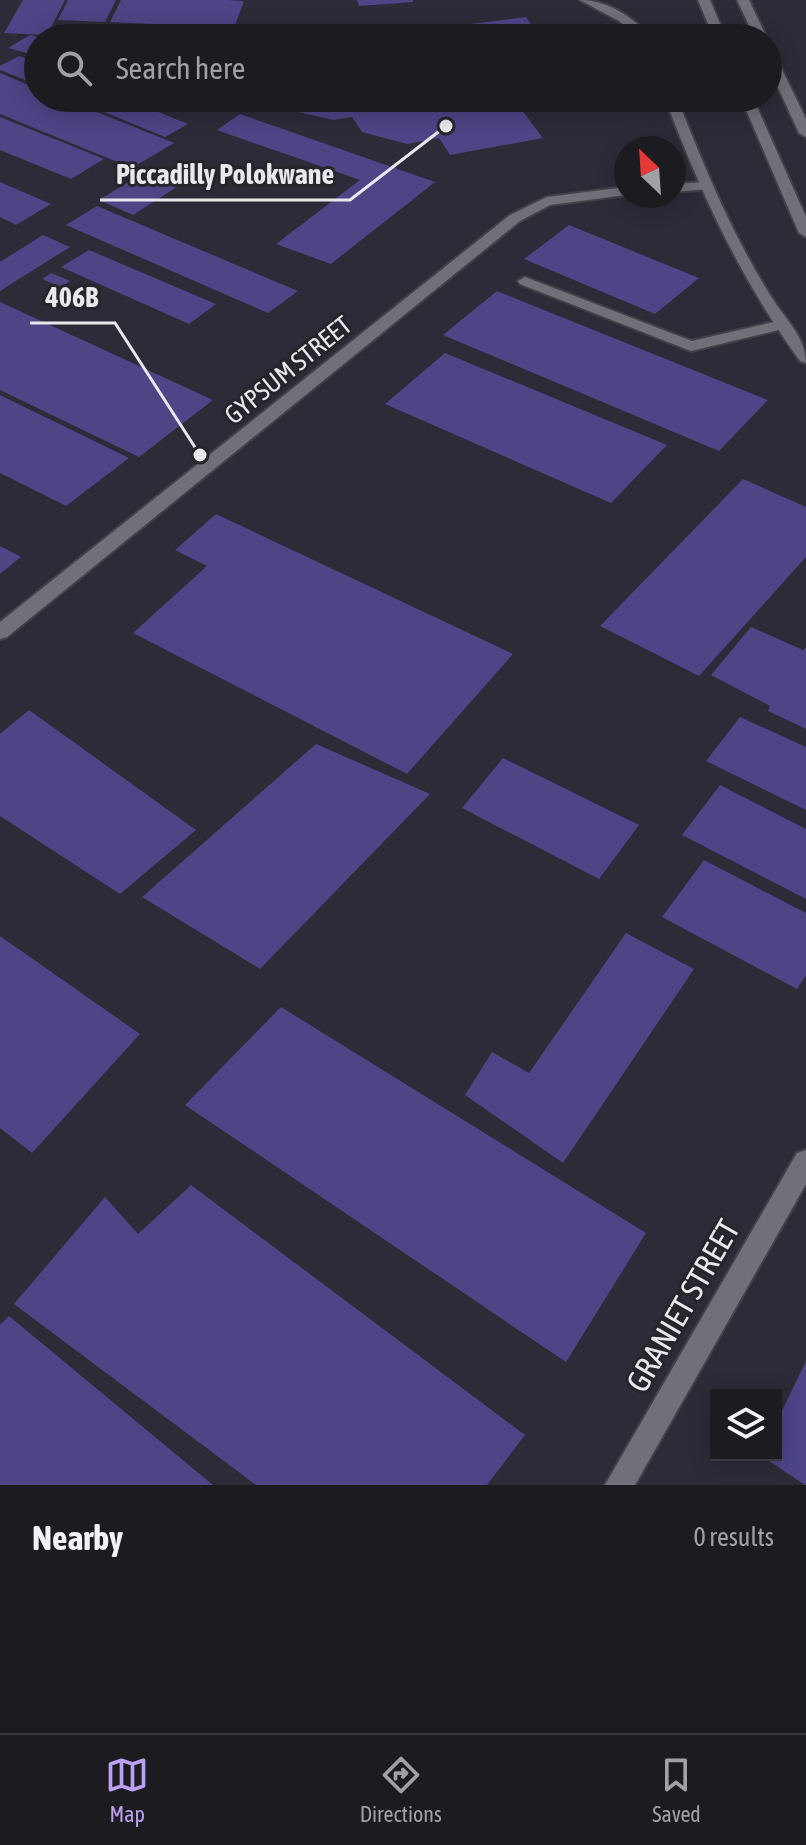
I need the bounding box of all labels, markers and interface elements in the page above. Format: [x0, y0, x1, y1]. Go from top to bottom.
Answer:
search box [24, 24, 782, 112]
icon: search [52, 46, 96, 90]
text: Search here [116, 51, 245, 85]
north arrow [614, 136, 686, 208]
callout: Piccadilly Polokwane [100, 148, 350, 200]
text: Piccadilly Polokwane [116, 158, 334, 190]
callout: 406B [30, 271, 115, 323]
text: 406B [45, 281, 99, 313]
street label: GYPSUM STREET [219, 309, 358, 430]
street label: GRANIET STREET [618, 1213, 747, 1398]
map controls [710, 1389, 782, 1461]
button: layers [710, 1389, 782, 1461]
text: Nearby [32, 1518, 123, 1557]
text: 0 results [693, 1522, 774, 1552]
tab: Map [105, 1753, 149, 1827]
tab: Directions [360, 1753, 442, 1827]
tab: Saved [652, 1753, 701, 1827]

